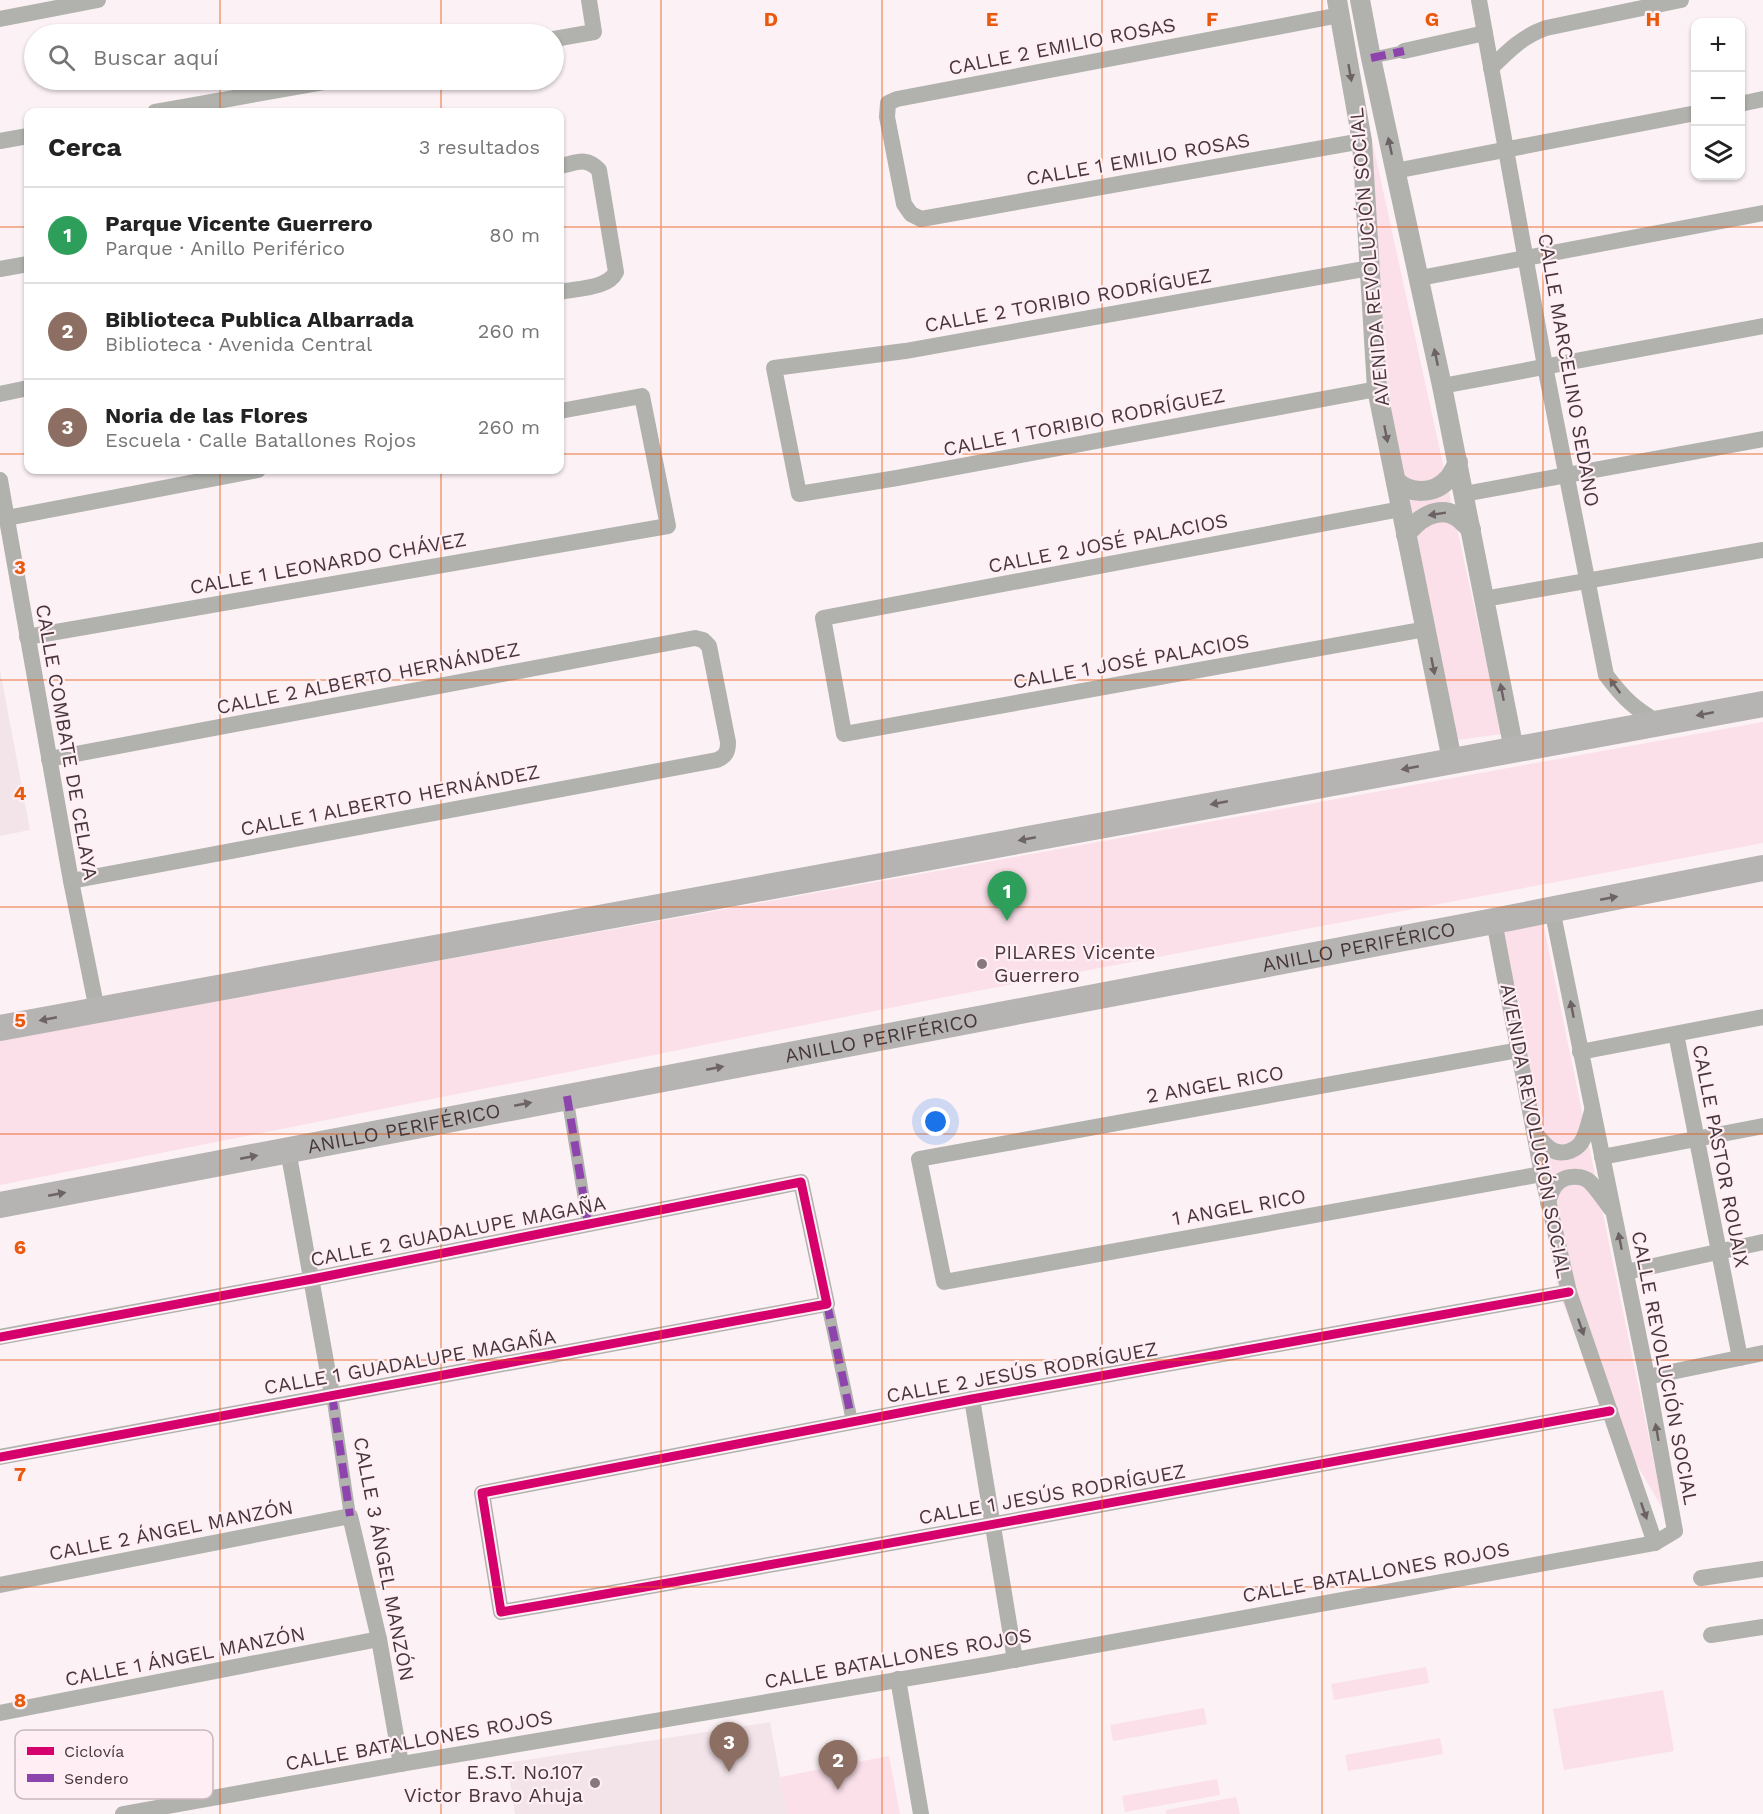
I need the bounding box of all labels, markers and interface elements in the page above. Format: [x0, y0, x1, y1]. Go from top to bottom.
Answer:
text: D [764, 7, 778, 31]
text: F [1206, 7, 1218, 31]
text: G [1425, 7, 1439, 31]
text: H [1646, 7, 1660, 31]
street label: CALLE 2 EMILIO ROSAS [946, 12, 1178, 80]
map controls [1691, 18, 1745, 180]
button: + [1691, 18, 1745, 72]
search box [24, 24, 564, 90]
icon: search [45, 41, 78, 74]
text: Buscar aquí [93, 45, 219, 70]
one-way arrow [1346, 64, 1355, 83]
button: − [1691, 72, 1745, 126]
street label: AVENIDA REVOLUCIÓN SOCIAL [1344, 107, 1394, 407]
button: layers [1691, 126, 1745, 180]
street label: CALLE 1 EMILIO ROSAS [1024, 127, 1252, 191]
text: Cerca [48, 132, 122, 162]
text: 3 resultados [419, 135, 540, 159]
one-way arrow [1384, 136, 1394, 155]
text: Parque Vicente Guerrero [105, 211, 373, 236]
text: 1 [63, 223, 72, 247]
text: 80 m [489, 223, 540, 247]
street label: CALLE MARCELINO SEDANO [1533, 231, 1605, 509]
text: Parque · Anillo Periférico [105, 236, 345, 260]
street label: CALLE 2 TORIBIO RODRÍGUEZ [923, 263, 1213, 337]
text: Biblioteca Publica Albarrada [105, 307, 414, 332]
text: 2 [62, 319, 73, 343]
text: 260 m [478, 319, 540, 343]
text: Biblioteca · Avenida Central [105, 332, 372, 356]
one-way arrow [1431, 347, 1440, 366]
street label: CALLE 1 TORIBIO RODRÍGUEZ [941, 383, 1227, 461]
text: Noria de las Flores [105, 403, 308, 428]
text: 3 [62, 415, 73, 439]
text: 260 m [478, 415, 540, 439]
one-way arrow [1382, 424, 1391, 443]
text: Escuela · Calle Batallones Rojos [105, 428, 416, 452]
street label: CALLE 2 JOSÉ PALACIOS [986, 508, 1230, 578]
one-way arrow [1427, 510, 1446, 519]
street label: CALLE 1 LEONARDO CHÁVEZ [188, 527, 468, 599]
text: 3 [14, 555, 26, 579]
street label: CALLE COMBATE DE CELAYA [31, 602, 103, 882]
street label: CALLE 1 JOSÉ PALACIOS [1011, 628, 1251, 694]
street label: CALLE 2 ALBERTO HERNÁNDEZ [214, 637, 522, 719]
one-way arrow [1429, 657, 1438, 676]
one-way arrow [1609, 679, 1621, 695]
one-way arrow [1497, 682, 1506, 701]
one-way arrow [1696, 710, 1715, 719]
street label: CALLE 1 ALBERTO HERNÁNDEZ [238, 759, 542, 841]
one-way arrow [1401, 764, 1420, 773]
text: 4 [14, 781, 27, 805]
one-way arrow [1209, 799, 1228, 808]
one-way arrow [1017, 835, 1036, 844]
pin: 1 [988, 872, 1026, 921]
one-way arrow [1600, 893, 1619, 902]
street label: ANILLO PERIFÉRICO [1260, 917, 1457, 977]
place label: PILARES Vicente Guerrero [994, 940, 1155, 987]
marker: PILARES Vicente Guerrero [975, 957, 989, 971]
street label: AVENIDA REVOLUCIÓN SOCIAL [1496, 982, 1576, 1280]
one-way arrow [1567, 999, 1576, 1018]
street label: ANILLO PERIFÉRICO [783, 1007, 980, 1068]
text: 5 [14, 1008, 26, 1032]
one-way arrow [39, 1015, 58, 1024]
street label: CALLE PASTOR ROUAIX [1688, 1042, 1754, 1270]
street label: 2 ANGEL RICO [1144, 1060, 1286, 1108]
one-way arrow [705, 1063, 724, 1072]
street label: ANILLO PERIFÉRICO [305, 1098, 502, 1158]
one-way arrow [514, 1099, 533, 1108]
your location [921, 1107, 950, 1136]
one-way arrow [240, 1152, 259, 1161]
street label: 1 ANGEL RICO [1170, 1183, 1308, 1231]
one-way arrow [48, 1189, 67, 1198]
street label: CALLE 2 GUADALUPE MAGAÑA [308, 1191, 608, 1271]
street label: CALLE REVOLUCIÓN SOCIAL [1627, 1229, 1703, 1507]
one-way arrow [1614, 1232, 1624, 1250]
text: 6 [14, 1235, 26, 1259]
one-way arrow [1576, 1318, 1586, 1336]
street label: CALLE 1 GUADALUPE MAGAÑA [262, 1324, 558, 1400]
street label: CALLE 2 JESÚS RODRÍGUEZ [885, 1336, 1159, 1408]
one-way arrow [1653, 1423, 1662, 1442]
street label: CALLE 3 ÁNGEL MANZÓN [349, 1435, 419, 1683]
street label: CALLE 1 JESÚS RODRÍGUEZ [917, 1459, 1187, 1529]
text: 7 [14, 1462, 26, 1486]
street label: CALLE 2 ÁNGEL MANZÓN [47, 1495, 295, 1565]
one-way arrow [1640, 1502, 1650, 1520]
street label: CALLE BATALLONES ROJOS [1241, 1537, 1511, 1607]
street label: CALLE 1 ÁNGEL MANZÓN [63, 1621, 307, 1691]
street label: CALLE BATALLONES ROJOS [763, 1623, 1033, 1693]
text: 8 [14, 1688, 26, 1712]
street label: CALLE BATALLONES ROJOS [284, 1705, 554, 1775]
pin: 3 [710, 1722, 748, 1772]
legend [15, 1730, 213, 1799]
pin: 2 [818, 1740, 858, 1790]
text: Ciclovía [64, 1742, 124, 1761]
place label: E.S.T. No.107 Victor Bravo Ahuja [404, 1760, 583, 1807]
text: Sendero [64, 1769, 129, 1788]
marker: E.S.T. No.107 Victor Bravo Ahuja [588, 1776, 602, 1790]

